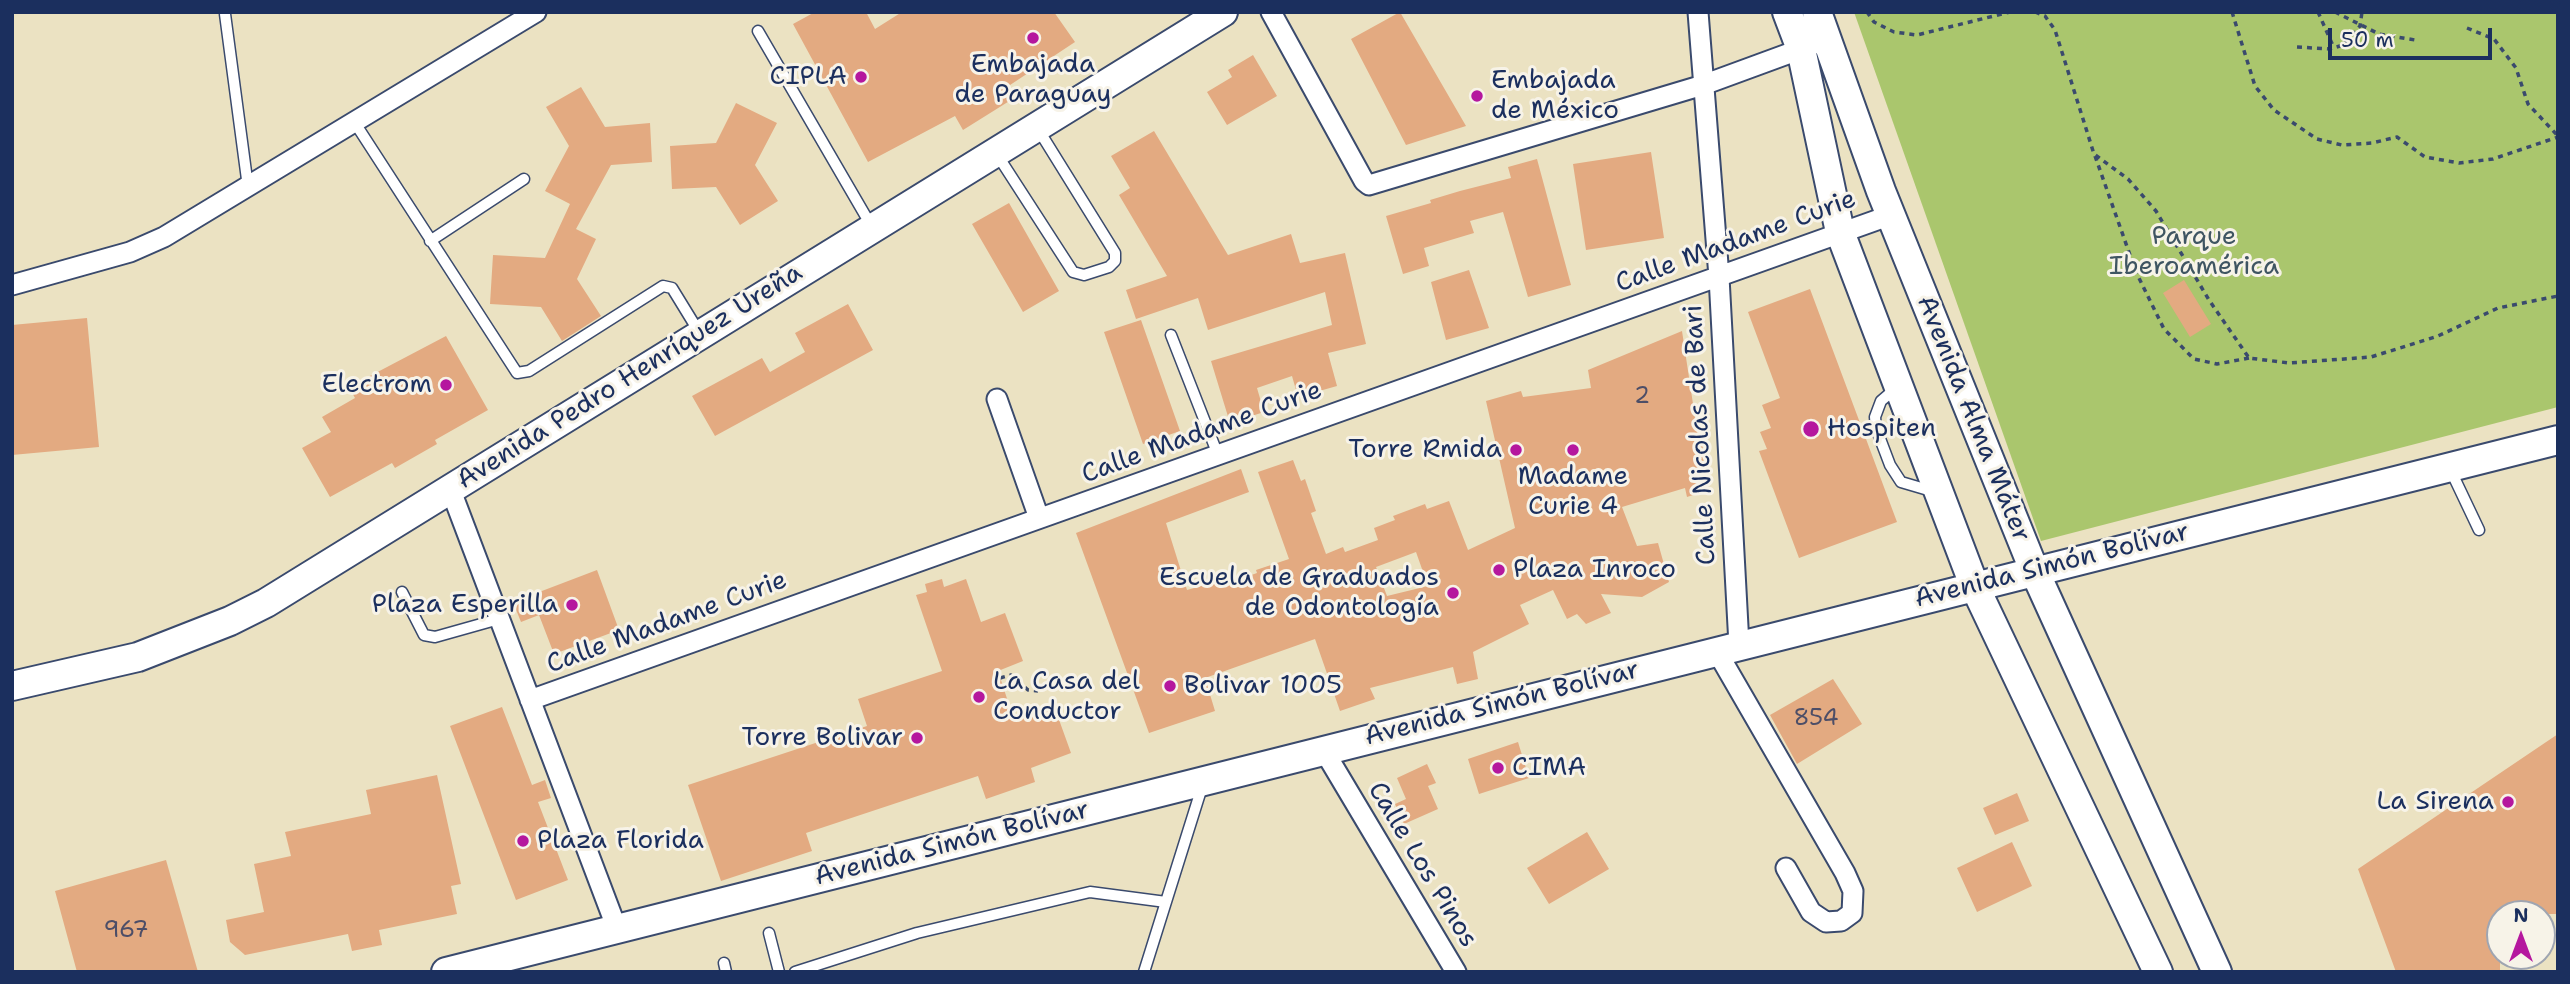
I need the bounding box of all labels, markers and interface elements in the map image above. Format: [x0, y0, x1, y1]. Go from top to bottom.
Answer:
scale bar [2332, 14, 2496, 58]
text: 50 m [2341, 26, 2394, 54]
marker: Embajada de Paraguay [1025, 30, 1041, 46]
place label: Embajada de Paraguay [954, 49, 1112, 110]
place label: CIPLA [769, 61, 847, 93]
place label: Embajada de México [1491, 65, 1619, 126]
marker: CIPLA [853, 69, 869, 85]
marker: Embajada de México [1469, 88, 1485, 104]
street label: Calle Madame Curie [1612, 184, 1860, 300]
park label: Parque Iberoamérica [2109, 221, 2279, 282]
street label: Avenida Pedro Henríquez Ureña [452, 257, 808, 497]
street label: Avenida Alma Máter [1909, 291, 2037, 547]
street label: Calle Nicolas de Bari [1679, 304, 1723, 566]
place label: Electrom [322, 369, 432, 401]
street label: Calle Madame Curie [1078, 375, 1326, 491]
marker: Electrom [438, 377, 454, 393]
house number: 2 [1634, 383, 1650, 411]
place label: Hospiten [1827, 413, 1936, 445]
marker: Hospiten [1801, 419, 1821, 439]
place label: Torre Rmida [1348, 434, 1502, 466]
marker: Torre Rmida [1508, 442, 1524, 458]
marker: Madame Curie 4 [1565, 442, 1581, 458]
place label: Madame Curie 4 [1518, 461, 1628, 522]
street label: Avenida Simón Bolívar [1911, 517, 2193, 615]
place label: Plaza Inroco [1513, 554, 1676, 586]
place label: Escuela de Graduados de Odontología [1159, 562, 1439, 624]
marker: Plaza Inroco [1491, 562, 1507, 578]
street label: Calle Madame Curie [543, 565, 791, 681]
marker: Escuela de Graduados de Odontología [1445, 585, 1461, 601]
place label: Plaza Esperilla [372, 589, 558, 621]
marker: Plaza Esperilla [564, 597, 580, 613]
street label: Avenida Simón Bolívar [1361, 655, 1643, 753]
place label: La Casa del Conductor [993, 666, 1140, 728]
place label: Bolivar 1005 [1184, 670, 1342, 702]
marker: Bolivar 1005 [1162, 678, 1178, 694]
marker: La Casa del Conductor [971, 689, 987, 705]
house number: 854 [1793, 705, 1839, 733]
place label: Torre Bolivar [741, 722, 903, 754]
marker: Torre Bolivar [909, 730, 925, 746]
place label: CIMA [1512, 752, 1586, 784]
marker: CIMA [1490, 760, 1506, 776]
street label: Calle Los Pinos [1360, 777, 1484, 953]
place label: La Sirena [2376, 786, 2494, 818]
marker: La Sirena [2500, 794, 2516, 810]
street label: Avenida Simón Bolívar [811, 795, 1093, 893]
place label: Plaza Florida [537, 825, 704, 857]
marker: Plaza Florida [515, 833, 531, 849]
north arrow [2486, 900, 2556, 970]
text: N [2513, 903, 2529, 928]
house number: 967 [103, 917, 149, 945]

